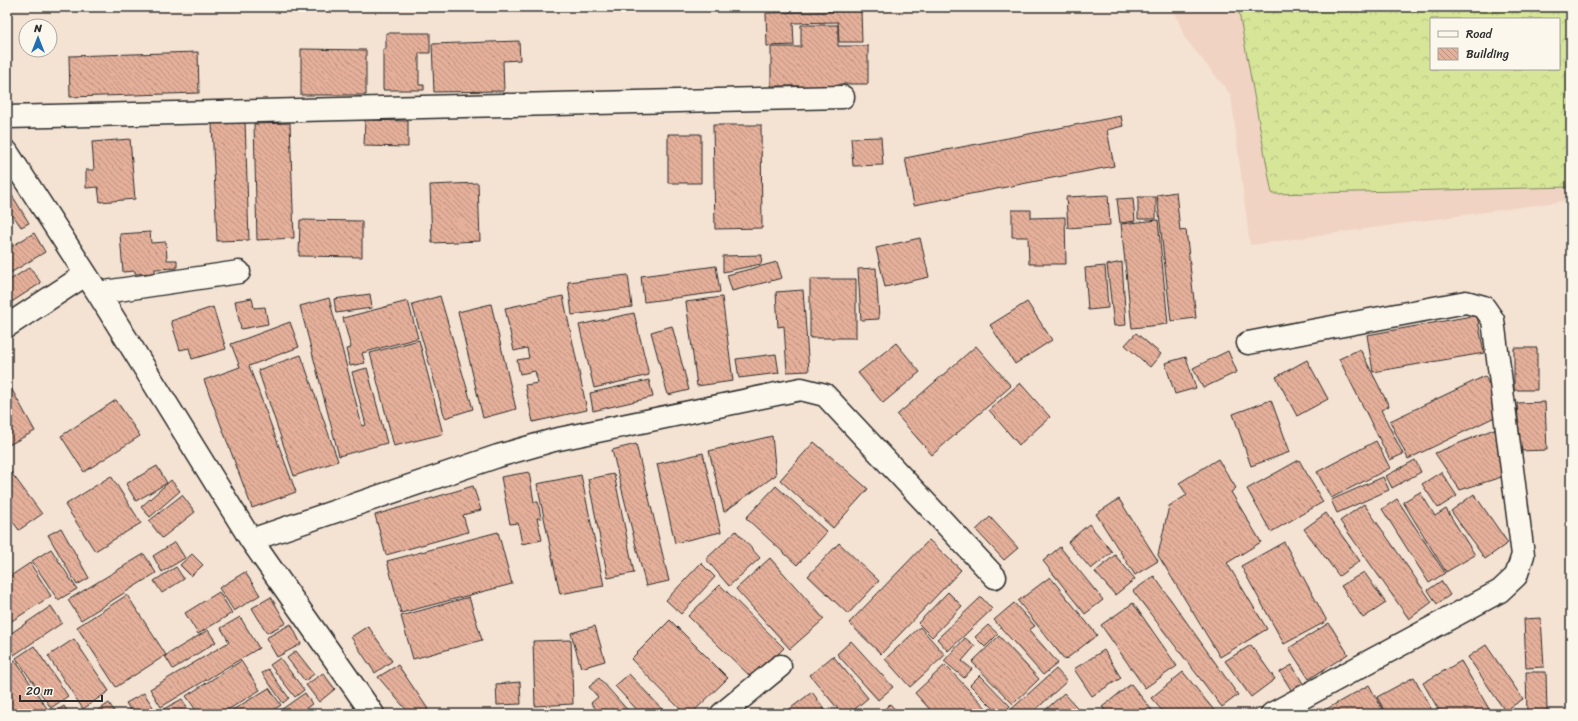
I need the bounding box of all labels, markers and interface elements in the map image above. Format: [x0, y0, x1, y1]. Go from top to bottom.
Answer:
north arrow [18, 18, 58, 58]
legend [1430, 18, 1560, 70]
text: N [33, 19, 42, 38]
text: Road [1466, 23, 1493, 45]
text: Building [1466, 43, 1509, 65]
scale bar [20, 677, 102, 703]
text: 20 m [26, 680, 53, 702]

